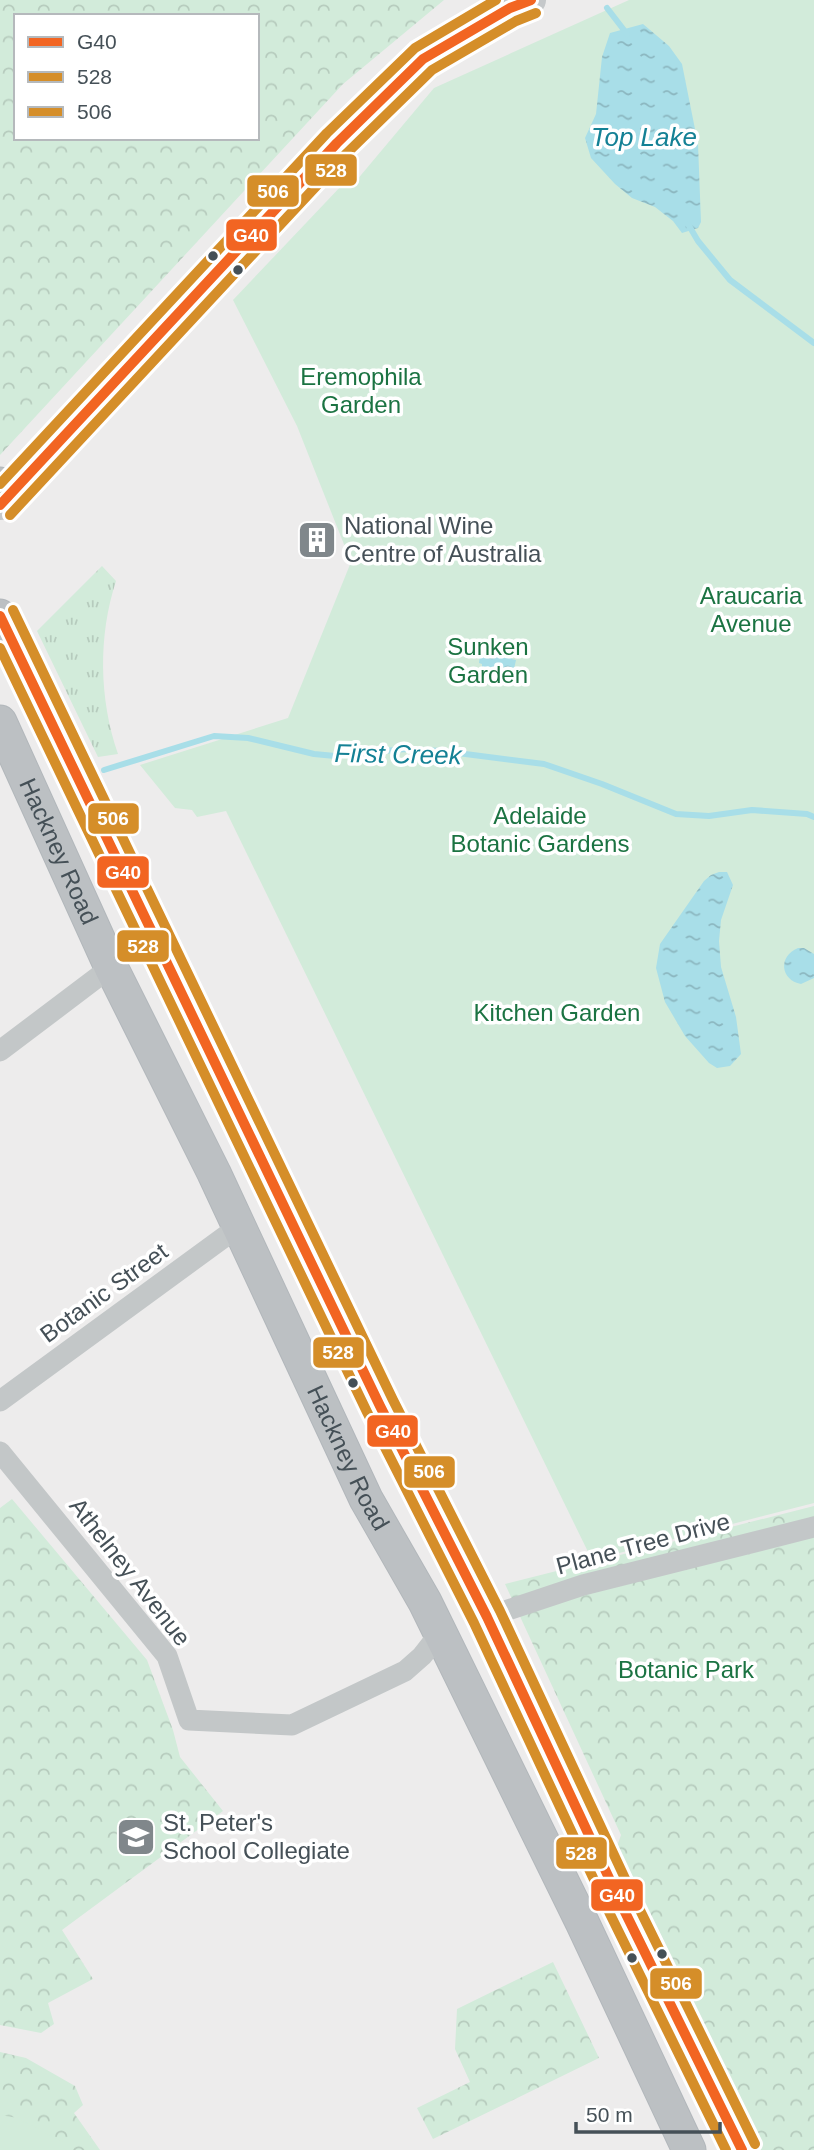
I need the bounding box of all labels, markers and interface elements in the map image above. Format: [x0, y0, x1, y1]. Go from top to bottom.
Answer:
legend [14, 14, 259, 140]
text: G40 [77, 30, 117, 53]
text: 528 [77, 65, 112, 88]
text: 506 [77, 100, 112, 123]
water label: Top Lake [591, 122, 697, 152]
line badge: 528 [304, 153, 358, 187]
text: 528 [315, 160, 347, 181]
line badge: 506 [246, 174, 300, 208]
text: 506 [257, 181, 289, 202]
line badge: G40 [225, 218, 278, 252]
text: G40 [233, 225, 269, 246]
unlabelled marker [206, 249, 220, 263]
unlabelled marker [231, 263, 245, 277]
park label: Eremophila Garden [300, 363, 422, 418]
place label: National Wine Centre of Australia [344, 512, 542, 567]
building icon: National Wine Centre of Australia [296, 519, 338, 561]
park label: Araucaria Avenue [700, 582, 803, 637]
park label: Sunken Garden [447, 633, 529, 688]
water label: First Creek [334, 738, 464, 770]
street label: Hackney Road [14, 774, 104, 928]
line badge: 506 [87, 802, 140, 835]
park label: Adelaide Botanic Gardens [451, 802, 629, 857]
text: 506 [97, 808, 129, 829]
line badge: G40 [96, 855, 150, 889]
text: G40 [105, 862, 141, 883]
line badge: 528 [116, 929, 170, 963]
text: 528 [127, 936, 159, 957]
park label: Kitchen Garden [474, 999, 640, 1026]
street label: Botanic Street [35, 1237, 173, 1348]
line badge: 528 [312, 1336, 365, 1369]
text: 528 [322, 1342, 354, 1363]
unlabelled marker [346, 1376, 360, 1390]
street label: Hackney Road [302, 1381, 395, 1535]
line badge: G40 [366, 1414, 419, 1448]
text: G40 [375, 1421, 411, 1442]
line badge: 506 [403, 1455, 456, 1489]
text: 506 [413, 1461, 445, 1482]
street label: Athelney Avenue [64, 1493, 196, 1651]
street label: Plane Tree Drive [553, 1507, 733, 1580]
park label: Botanic Park [618, 1656, 755, 1683]
place label: St. Peter's School Collegiate [163, 1809, 350, 1864]
school or university icon: St. Peter's School Collegiate [115, 1816, 157, 1858]
line badge: 528 [555, 1836, 608, 1870]
text: 528 [565, 1843, 597, 1864]
line badge: G40 [590, 1878, 644, 1912]
text: G40 [599, 1885, 635, 1906]
unlabelled marker [655, 1947, 669, 1961]
unlabelled marker [625, 1951, 639, 1965]
line badge: 506 [649, 1967, 703, 2000]
text: 506 [660, 1973, 692, 1994]
scale bar [576, 2090, 720, 2134]
text: 50 m [586, 2103, 633, 2126]

